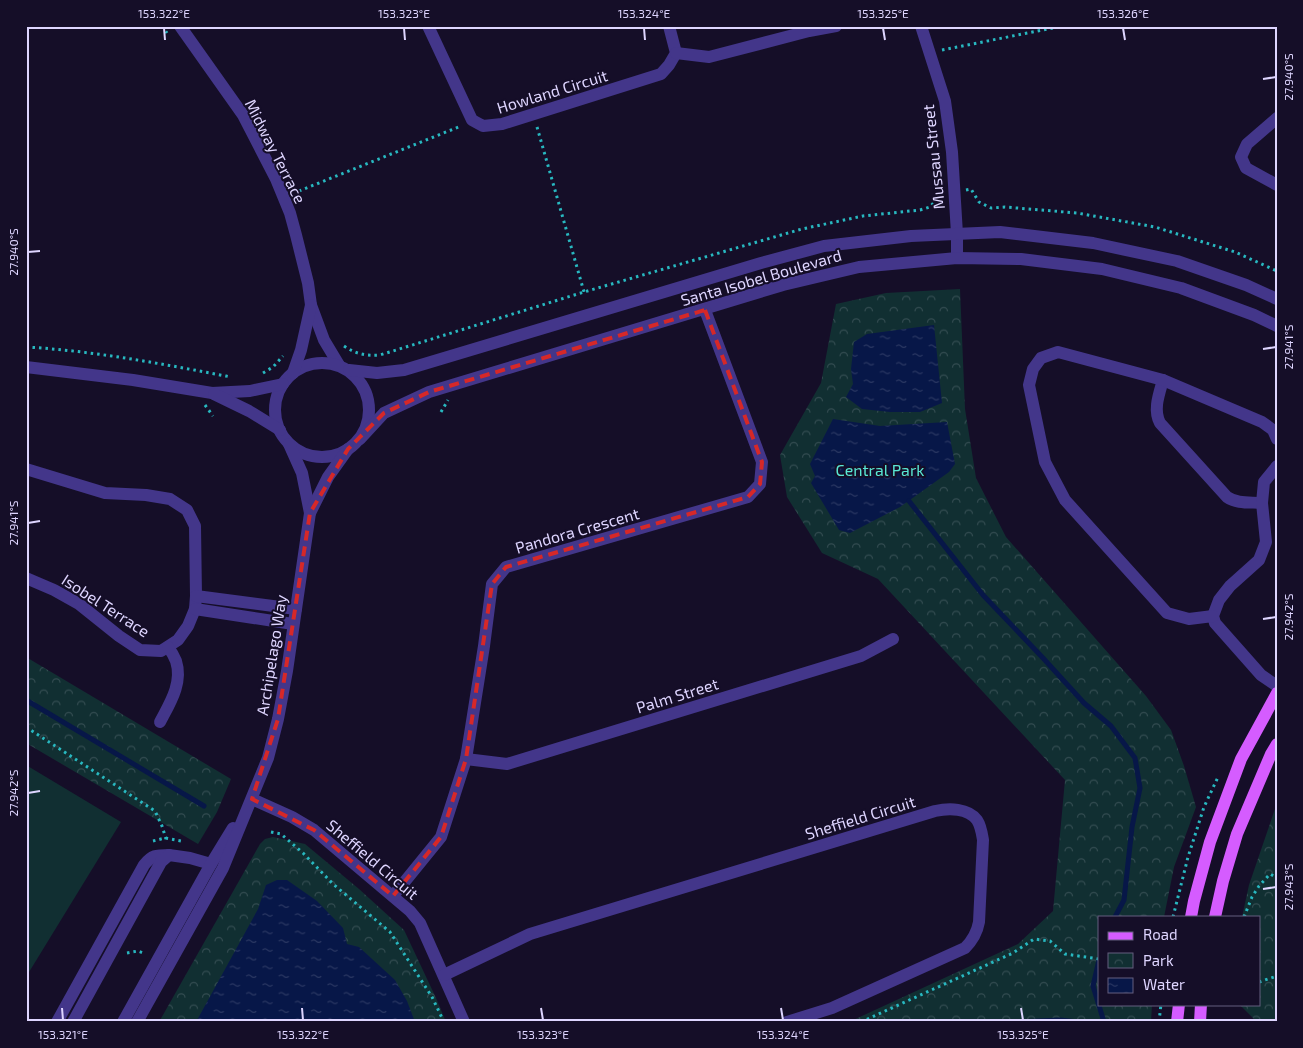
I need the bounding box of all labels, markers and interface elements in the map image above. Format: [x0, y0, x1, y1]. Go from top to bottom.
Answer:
text: 153.322°E [138, 6, 190, 20]
text: 153.323°E [378, 6, 430, 20]
text: 153.324°E [618, 6, 671, 20]
text: 153.325°E [857, 6, 909, 20]
text: 153.326°E [1097, 6, 1149, 20]
text: 27.940°S [1281, 53, 1295, 101]
street label: Howland Circuit [494, 65, 610, 117]
street label: Midway Terrace [242, 96, 310, 206]
street label: Mussau Street [918, 104, 948, 210]
text: 27.940°S [6, 228, 20, 276]
street label: Santa Isobel Boulevard [678, 245, 844, 309]
text: 27.941°S [1281, 324, 1295, 370]
park label: Central Park [836, 460, 924, 479]
text: 27.941°S [6, 500, 20, 546]
street label: Pandora Crescent [513, 503, 641, 557]
street label: Isobel Terrace [59, 570, 153, 640]
street label: Archipelago Way [252, 593, 290, 717]
text: 27.942°S [1281, 593, 1295, 641]
street label: Palm Street [634, 673, 720, 717]
text: 27.942°S [6, 769, 20, 817]
street label: Sheffield Circuit [803, 791, 917, 843]
street label: Sheffield Circuit [323, 815, 423, 903]
text: 27.943°S [1281, 863, 1295, 911]
legend [1098, 916, 1260, 1006]
text: Road [1143, 925, 1178, 943]
text: Park [1143, 951, 1174, 969]
text: Water [1143, 975, 1185, 993]
text: 153.321°E [38, 1027, 88, 1041]
text: 153.322°E [277, 1027, 329, 1041]
text: 153.323°E [517, 1027, 569, 1041]
text: 153.324°E [757, 1027, 810, 1041]
text: 153.325°E [997, 1027, 1049, 1041]

